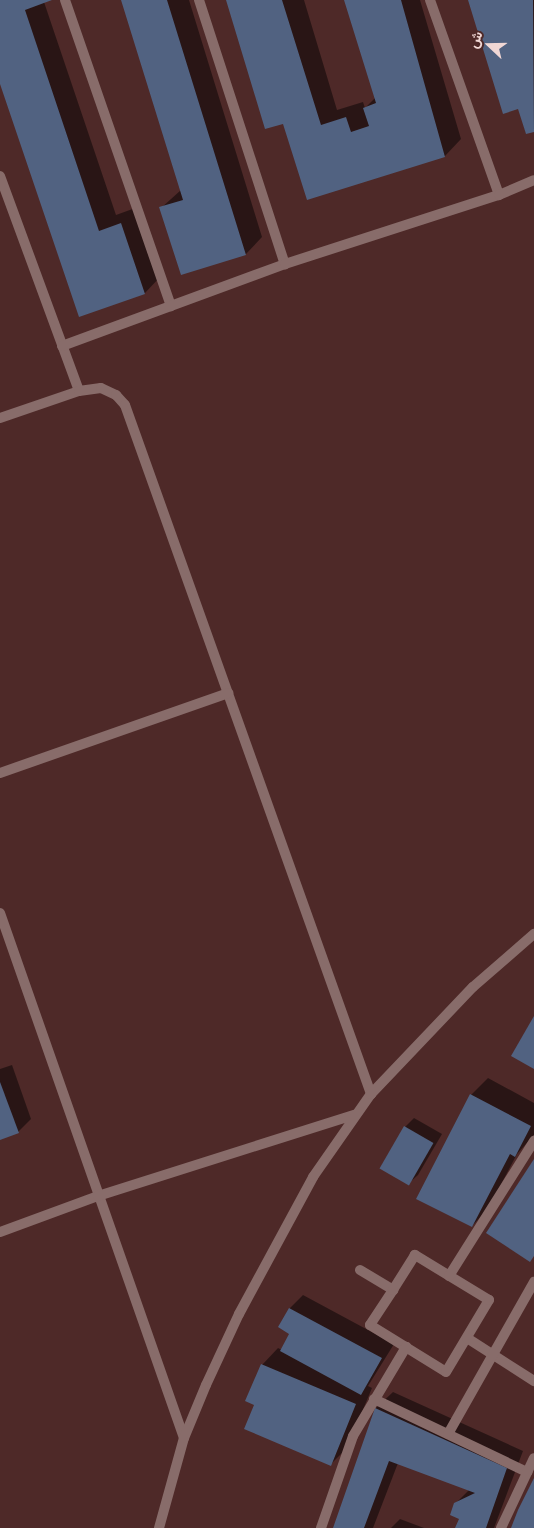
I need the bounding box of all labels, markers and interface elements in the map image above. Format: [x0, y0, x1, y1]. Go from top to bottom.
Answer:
north arrow [464, 20, 514, 70]
text: ش [464, 29, 486, 51]

